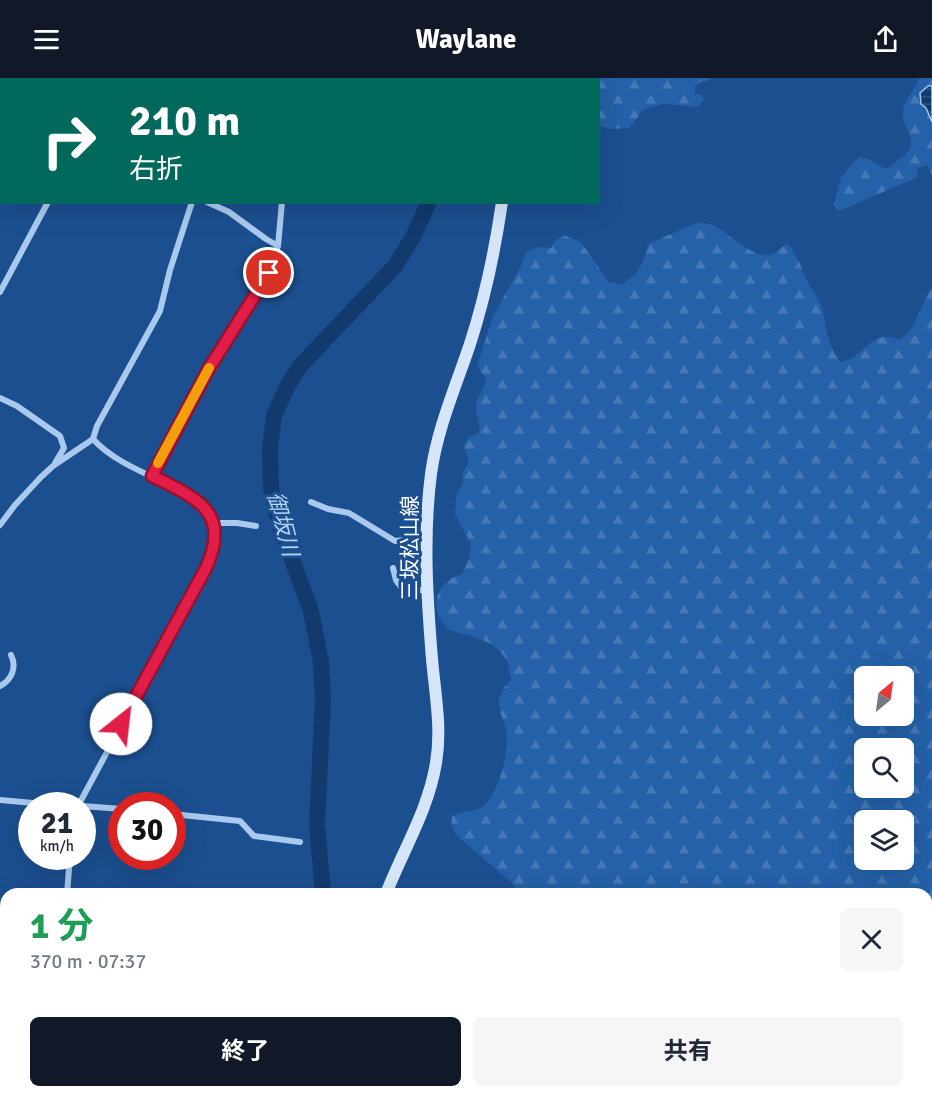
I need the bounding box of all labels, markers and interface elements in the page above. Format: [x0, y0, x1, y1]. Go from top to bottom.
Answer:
icon: menu [30, 23, 63, 56]
text: Waylane [415, 23, 517, 56]
icon: share [869, 23, 902, 56]
text: 210 m [129, 96, 240, 147]
icon: right [30, 102, 108, 180]
text: 右折 [129, 153, 183, 186]
pin [243, 247, 294, 298]
icon: arrive [252, 256, 285, 289]
water label: 御坂川 [261, 489, 305, 561]
street label: 三坂松山線 [397, 496, 423, 601]
north arrow [854, 666, 914, 726]
map controls [854, 666, 914, 870]
position arrow [89, 692, 153, 756]
button: search [854, 738, 914, 798]
speed limit sign: 30 [108, 792, 186, 870]
text: 21 [41, 805, 73, 842]
button: layers [854, 810, 914, 870]
text: km/h [40, 837, 74, 855]
text: 1 分 [30, 904, 93, 949]
button: close [840, 908, 903, 971]
text: 370 m · 07:37 [30, 949, 146, 974]
button: 終了 [30, 1017, 461, 1086]
button: 共有 [473, 1017, 903, 1086]

